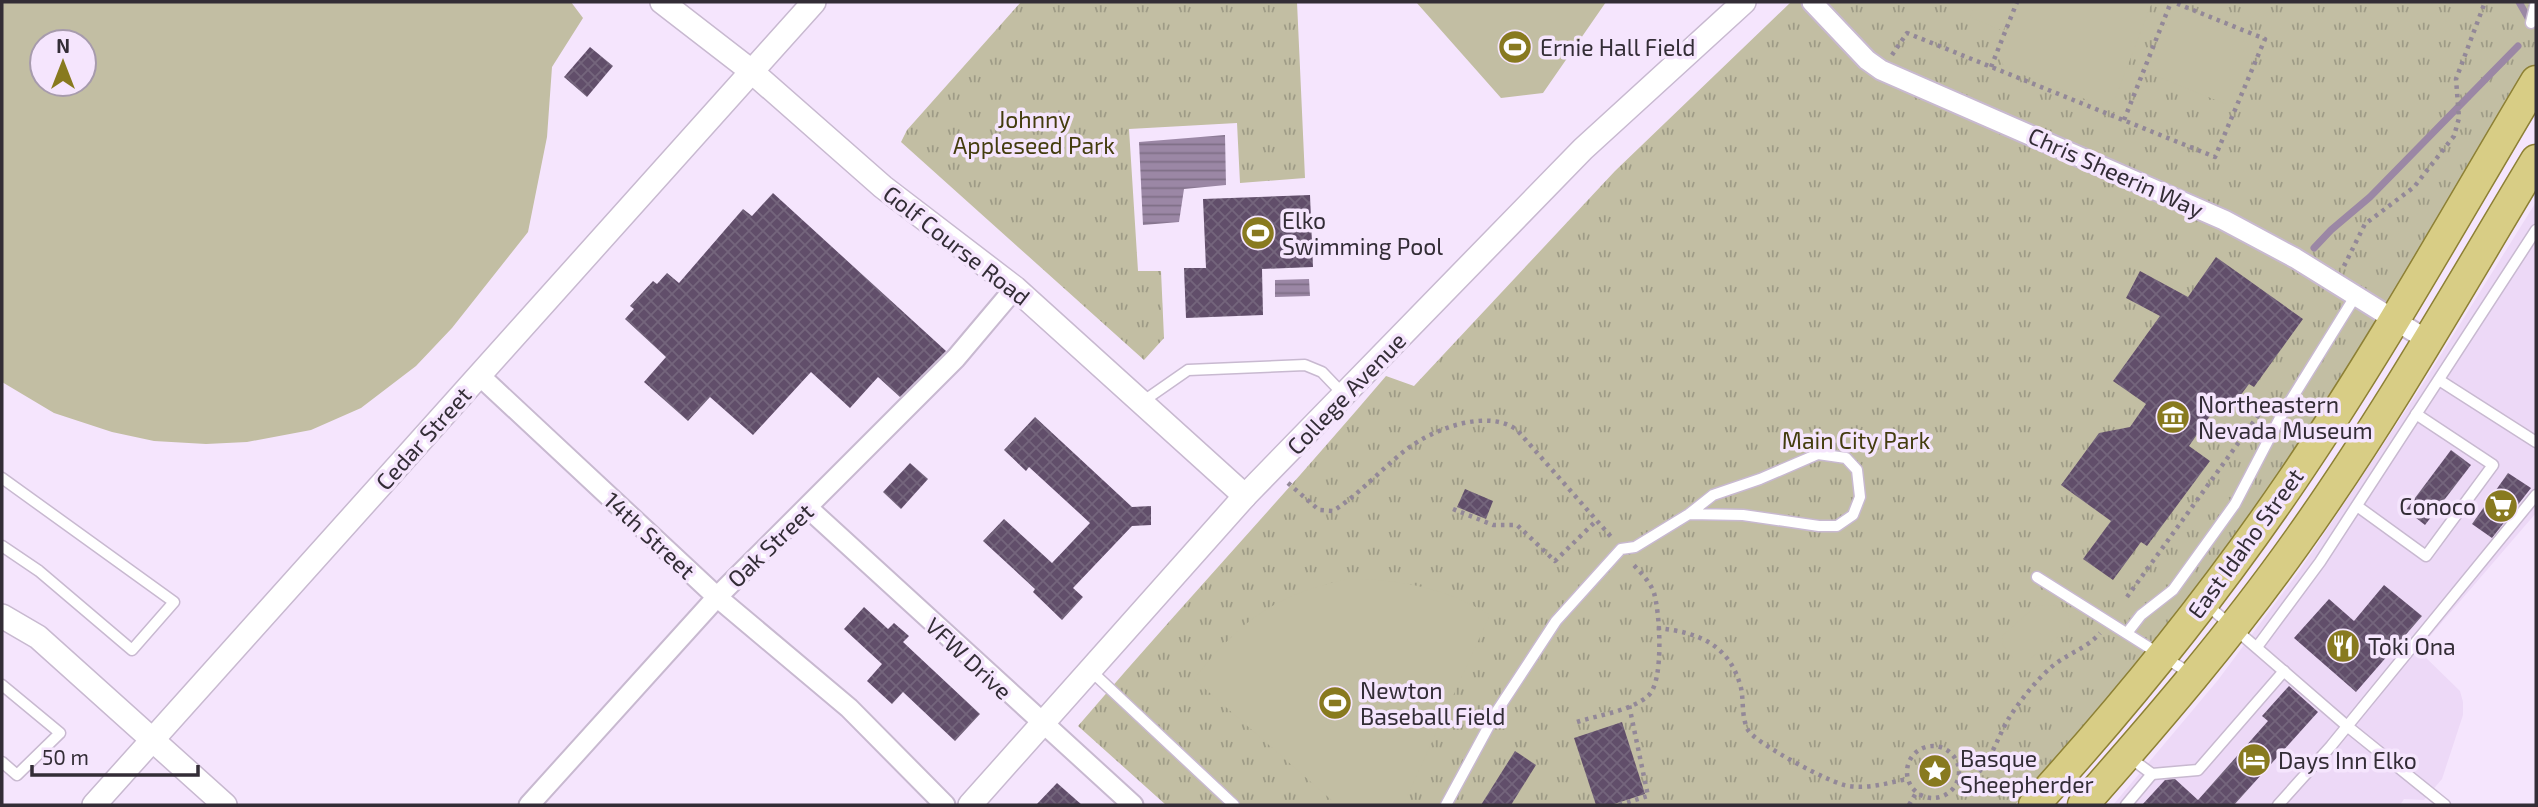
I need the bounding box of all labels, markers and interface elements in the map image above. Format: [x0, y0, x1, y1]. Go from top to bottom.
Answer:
north arrow [28, 28, 98, 98]
sports icon: Ernie Hall Field [1496, 28, 1534, 66]
place label: Ernie Hall Field [1540, 33, 1695, 61]
text: N [56, 34, 70, 57]
park label: Johnny Appleseed Park [953, 105, 1115, 159]
street label: Chris Sheerin Way [2024, 121, 2208, 223]
street label: Golf Course Road [878, 179, 1036, 311]
place label: Elko Swimming Pool [1282, 206, 1443, 260]
sports icon: Elko Swimming Pool [1239, 214, 1277, 252]
street label: College Avenue [1281, 326, 1411, 460]
street label: Cedar Street [369, 381, 477, 495]
place label: Northeastern Nevada Museum [2198, 390, 2373, 444]
museum icon: Northeastern Nevada Museum [2154, 398, 2192, 436]
park label: Main City Park [1782, 426, 1930, 454]
street label: East Idaho Street [2181, 462, 2309, 623]
street label: 14th Street [599, 486, 702, 584]
supermarket icon: Conoco [2482, 487, 2520, 525]
place label: Conoco [2399, 492, 2476, 520]
street label: Oak Street [721, 497, 819, 593]
street label: VFW Drive [920, 611, 1018, 705]
restaurant icon: Toki Ona [2324, 627, 2362, 665]
place label: Toki Ona [2368, 632, 2456, 660]
place label: Newton Baseball Field [1360, 676, 1505, 730]
sports icon: Newton Baseball Field [1316, 684, 1354, 722]
scale bar [32, 734, 198, 778]
hotel icon: Days Inn Elko [2235, 741, 2273, 779]
text: 50 m [42, 744, 89, 769]
place label: Basque Sheepherder [1960, 744, 2094, 798]
place label: Days Inn Elko [2278, 746, 2417, 774]
place icon: Basque Sheepherder [1916, 752, 1954, 790]

